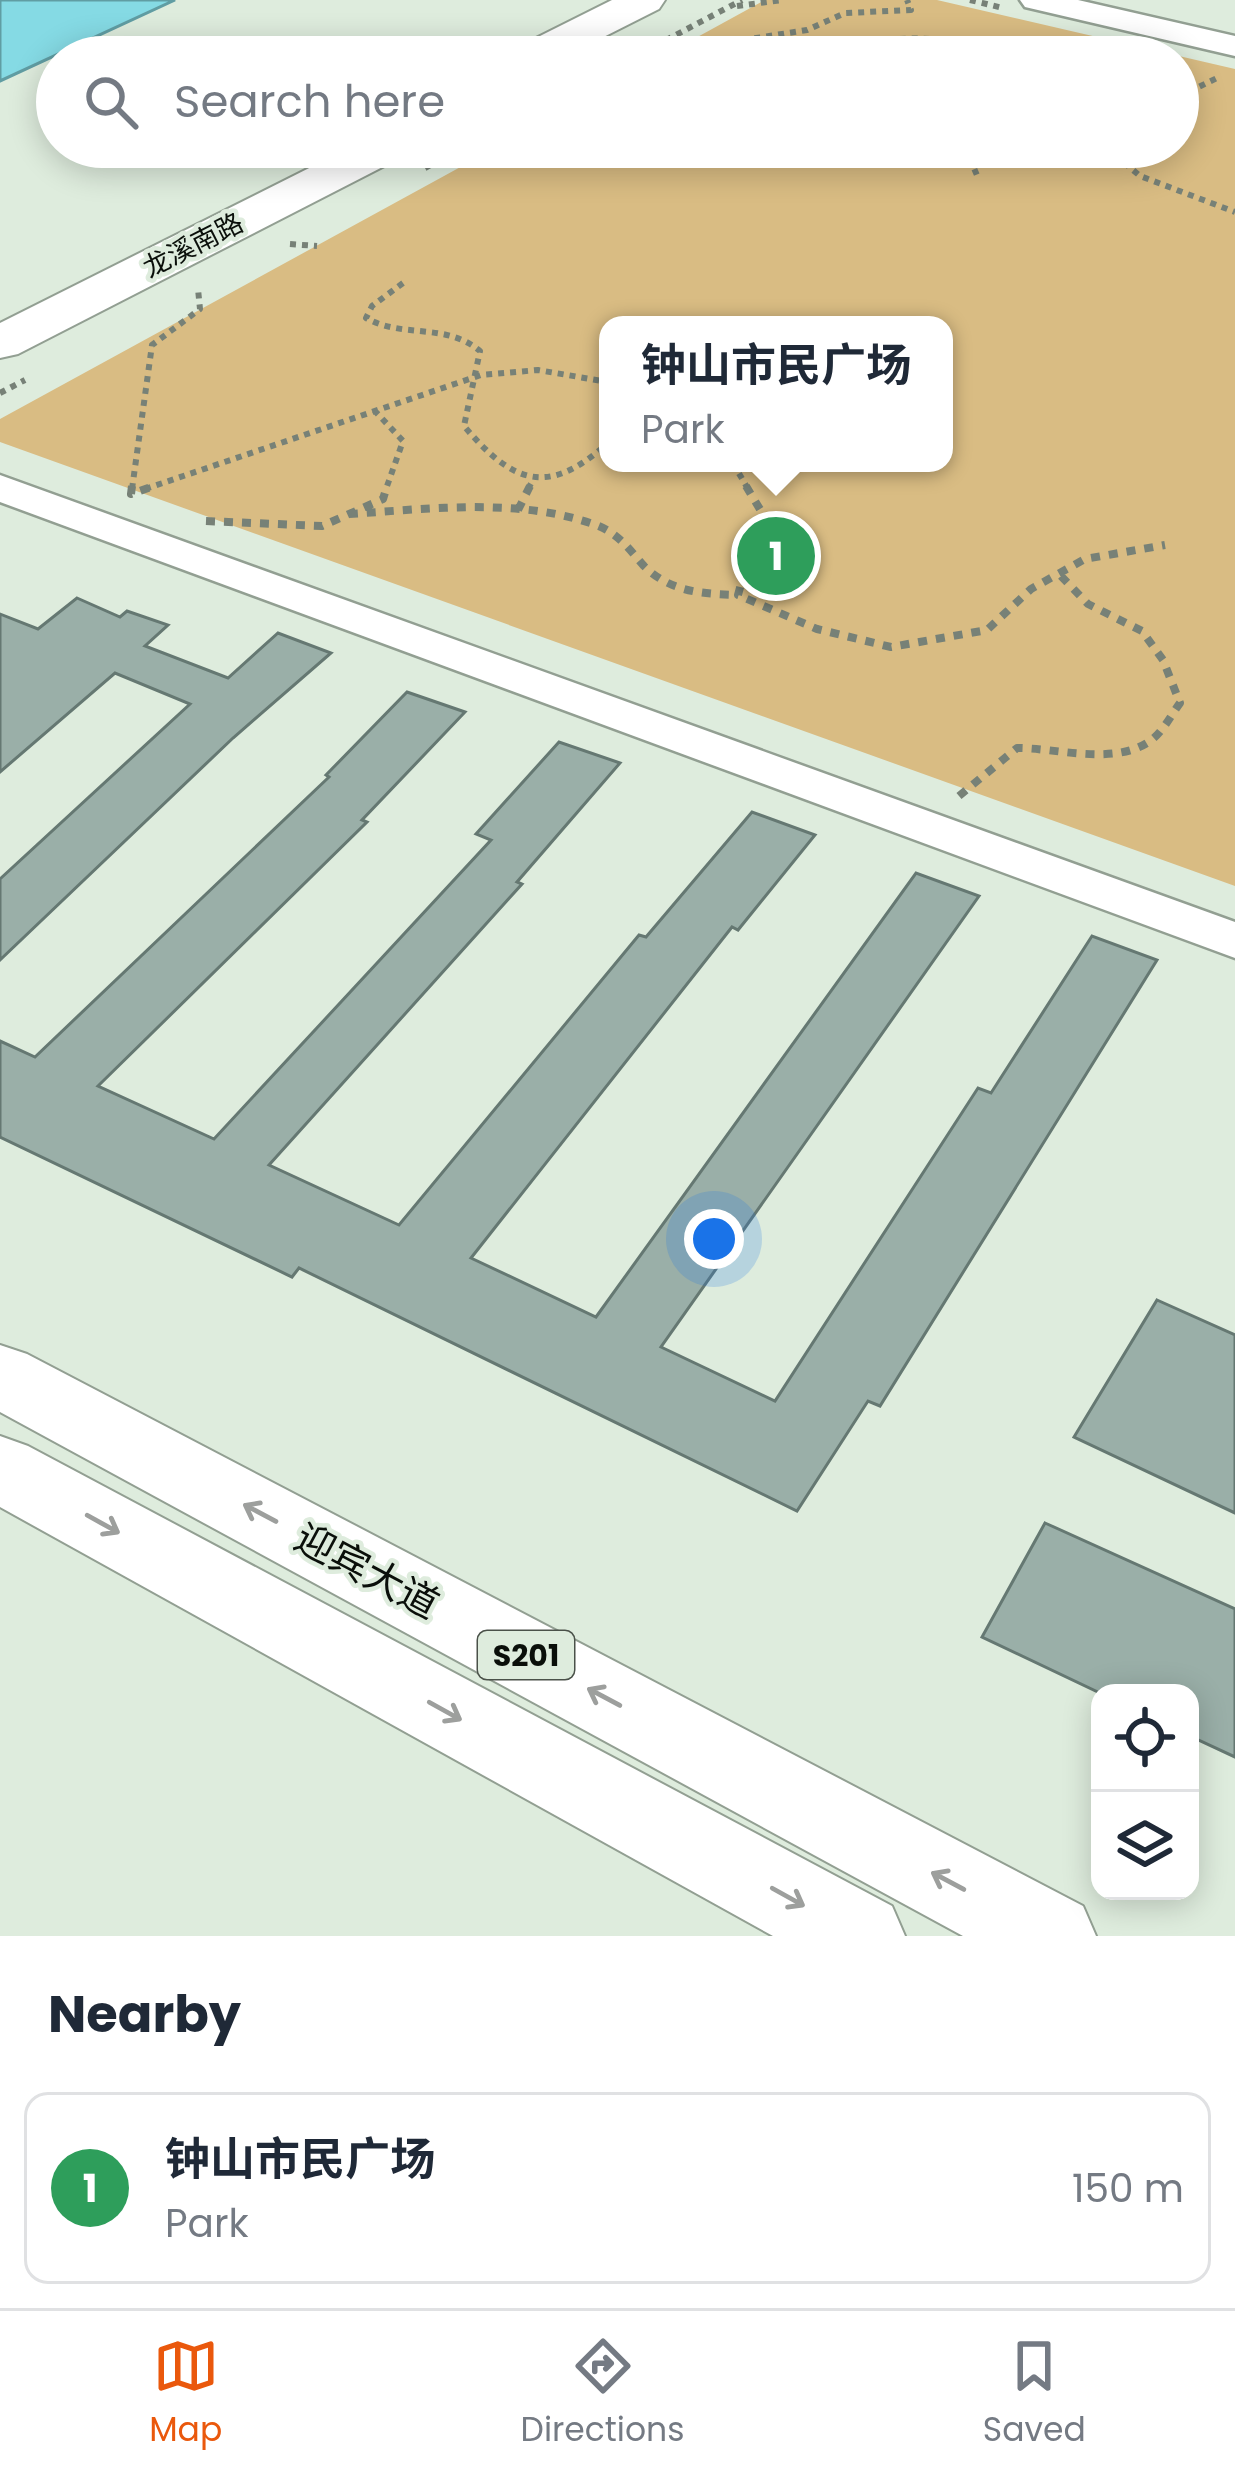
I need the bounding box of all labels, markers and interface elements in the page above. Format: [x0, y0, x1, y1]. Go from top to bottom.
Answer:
search box [36, 36, 1199, 168]
icon: search [78, 69, 144, 135]
text: Search here [174, 70, 445, 133]
street label: 龙溪南路 [136, 204, 250, 286]
popup [599, 316, 953, 472]
text: 钟山市民广场 [641, 334, 911, 397]
text: Park [641, 402, 725, 457]
pin: 1 [737, 511, 815, 601]
your location [684, 1209, 744, 1269]
one-way arrow [244, 1501, 279, 1524]
street label: 迎宾大道 [285, 1510, 449, 1632]
one-way arrow [84, 1513, 119, 1536]
road number: S201 [478, 1631, 574, 1679]
map controls [1091, 1684, 1199, 1900]
button: locate [1091, 1684, 1199, 1792]
one-way arrow [588, 1685, 623, 1708]
one-way arrow [427, 1700, 462, 1723]
button: layers [1091, 1792, 1199, 1900]
one-way arrow [932, 1869, 967, 1892]
one-way arrow [770, 1886, 805, 1909]
text: Nearby [48, 1978, 241, 2050]
text: 钟山市民广场 [165, 2128, 435, 2191]
text: 1 [83, 2161, 97, 2216]
text: 150 m [1072, 2161, 1184, 2216]
text: Park [165, 2196, 249, 2251]
tab: Map [149, 2333, 222, 2455]
tab: Directions [521, 2333, 684, 2455]
tab: Saved [983, 2333, 1086, 2455]

